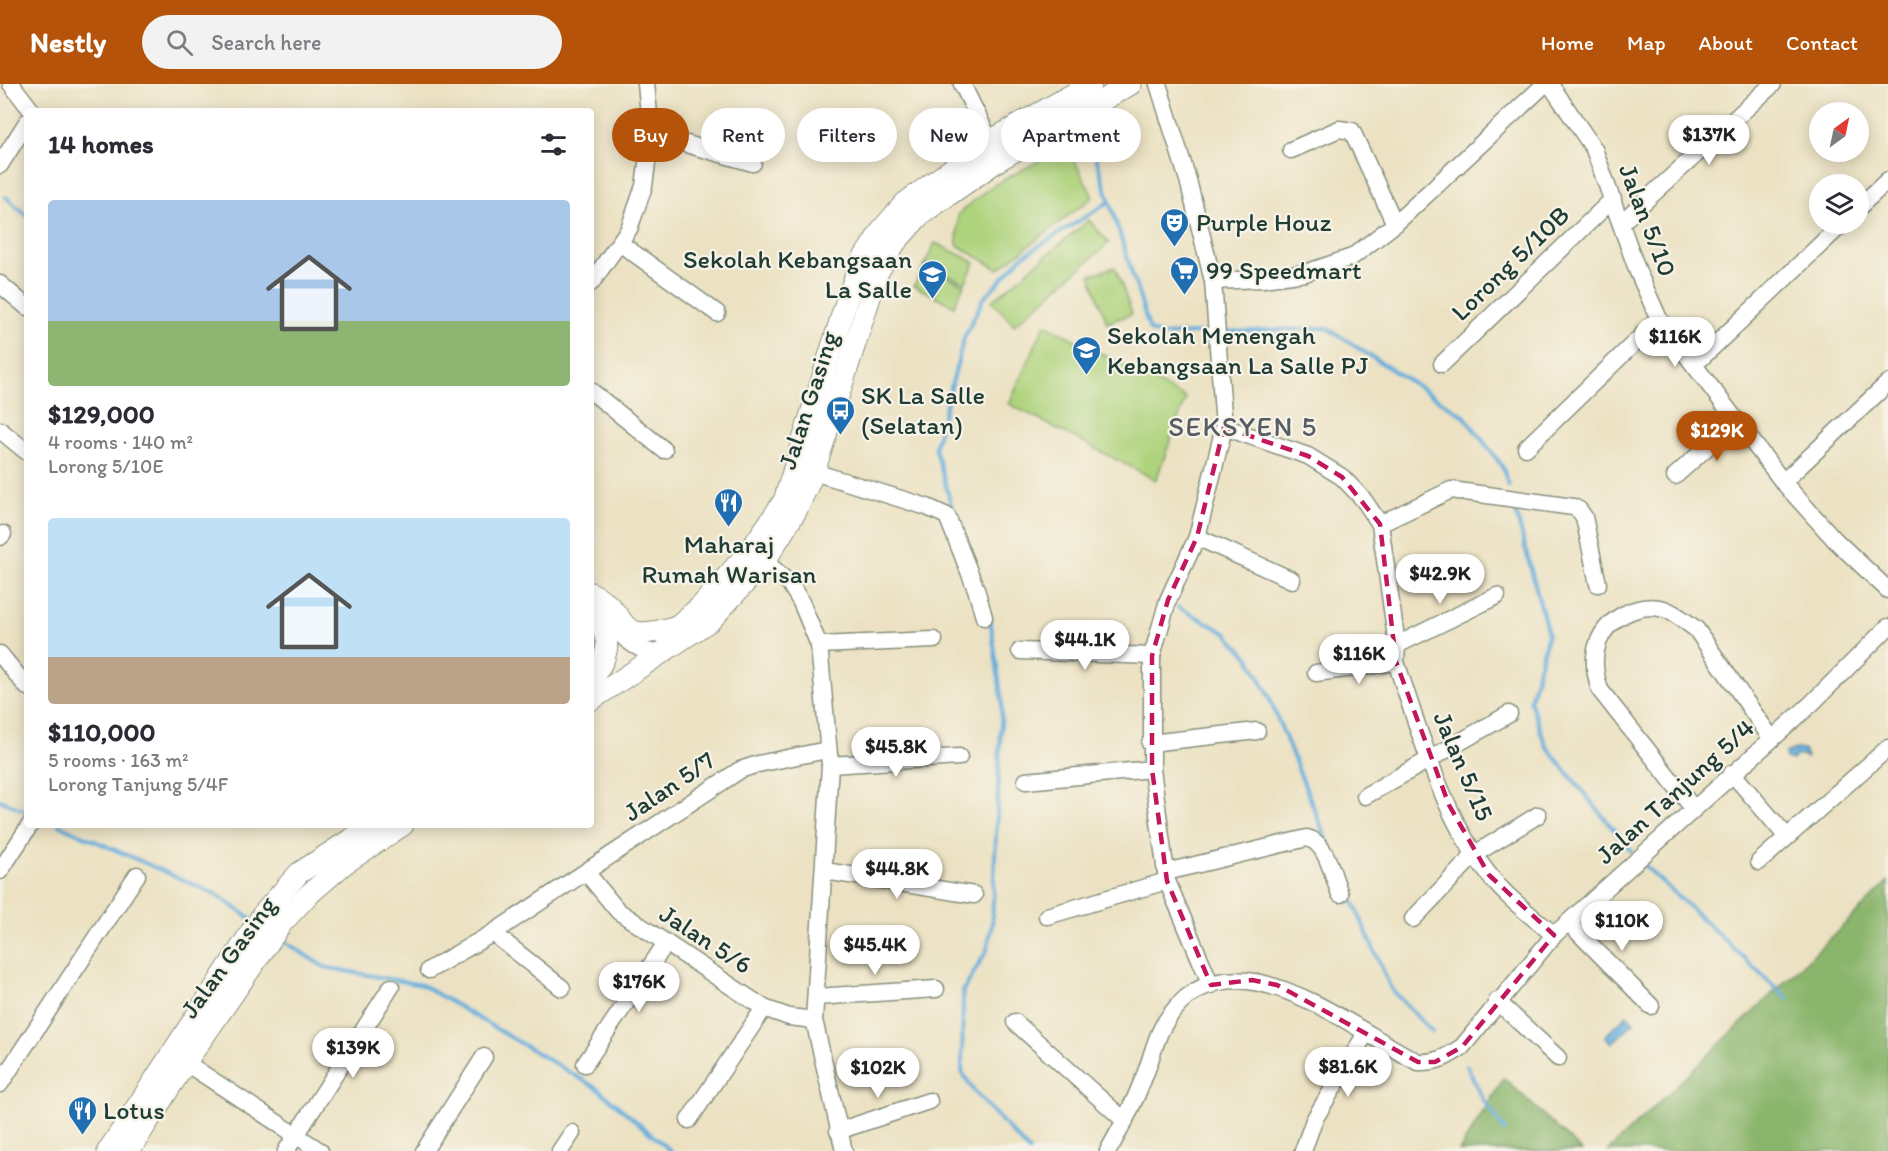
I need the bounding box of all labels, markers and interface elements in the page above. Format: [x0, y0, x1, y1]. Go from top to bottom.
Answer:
search box [142, 15, 562, 69]
text: Nestly [30, 25, 106, 59]
icon: search [163, 26, 196, 59]
text: Search here [211, 29, 322, 56]
text: Home [1541, 30, 1594, 55]
text: Map [1627, 30, 1666, 55]
text: About [1699, 30, 1753, 55]
text: Contact [1786, 30, 1858, 55]
north arrow [1809, 102, 1869, 162]
map controls [1809, 102, 1869, 234]
chip: Buy [612, 108, 689, 162]
chip: Rent [701, 108, 785, 162]
chip: Filters [797, 108, 897, 162]
chip: New [909, 108, 989, 162]
chip: Apartment [1001, 108, 1141, 162]
pin: $137K [1667, 115, 1751, 166]
text: $137K [1682, 122, 1736, 146]
text: 14 homes [48, 128, 154, 160]
icon: filters [537, 128, 570, 161]
street label: Jalan 5/10 [1612, 159, 1684, 281]
button: layers [1809, 174, 1869, 234]
street label: Lorong 5/10B [1444, 199, 1576, 327]
theatre icon: Purple Houz [1159, 206, 1191, 248]
place label: Purple Houz [1196, 206, 1332, 238]
icon: home [255, 239, 363, 347]
place label: Sekolah Kebangsaan La Salle [683, 243, 912, 305]
supermarket icon: 99 Speedmart [1169, 254, 1201, 296]
place label: 99 Speedmart [1206, 254, 1362, 286]
school or university icon: Sekolah Kebangsaan La Salle [917, 258, 949, 300]
pin: $116K [1633, 317, 1717, 368]
place label: Sekolah Menengah Kebangsaan La Salle PJ [1107, 319, 1369, 381]
text: $116K [1649, 324, 1701, 348]
street label: Jalan Gasing [771, 326, 846, 473]
school or university icon: Sekolah Menengah Kebangsaan La Salle PJ [1070, 334, 1102, 376]
place label: SK La Salle (Selatan) [861, 379, 985, 441]
bus stop icon: SK La Salle (Selatan) [824, 394, 856, 436]
text: $129,000 [48, 398, 155, 430]
district label: SEKSYEN 5 [1168, 409, 1318, 443]
pin: $129K [1675, 411, 1759, 462]
text: $129K [1690, 418, 1744, 442]
text: 4 rooms · 140 m² [48, 430, 193, 454]
text: Lorong 5/10E [48, 454, 163, 478]
restaurant icon: Maharaj Rumah Warisan [713, 486, 745, 528]
place label: Maharaj Rumah Warisan [642, 528, 817, 590]
pin: $42.9K [1391, 554, 1489, 605]
icon: home [255, 557, 363, 665]
text: $42.9K [1410, 561, 1470, 585]
pin: $44.1K [1036, 620, 1134, 671]
text: $44.1K [1054, 627, 1116, 651]
pin: $116K [1317, 634, 1401, 685]
text: $116K [1333, 641, 1385, 665]
street label: Jalan 5/15 [1427, 706, 1501, 826]
street label: Jalan Tanjung 5/4 [1589, 711, 1761, 871]
text: $110,000 [48, 716, 156, 748]
pin: $45.8K [847, 727, 945, 778]
text: $45.8K [865, 734, 927, 758]
street label: Jalan 5/7 [617, 744, 721, 828]
text: 5 rooms · 163 m² [48, 748, 189, 772]
text: Lorong Tanjung 5/4F [48, 772, 228, 796]
pin: $44.8K [848, 849, 946, 900]
text: $44.8K [866, 856, 928, 880]
street label: Jalan Gasing [173, 889, 284, 1024]
street label: Jalan 5/6 [654, 897, 758, 981]
pin: $110K [1580, 901, 1664, 952]
text: $110K [1595, 908, 1649, 932]
pin: $45.4K [826, 925, 924, 976]
text: $45.4K [844, 932, 906, 956]
pin: $176K [597, 962, 681, 1013]
text: $176K [613, 969, 665, 993]
pin: $139K [311, 1028, 395, 1079]
text: $139K [326, 1035, 380, 1059]
pin: $81.6K [1299, 1047, 1397, 1098]
pin: $102K [836, 1048, 920, 1099]
text: $81.6K [1319, 1054, 1377, 1078]
text: $102K [850, 1055, 906, 1079]
restaurant icon: Lotus [66, 1094, 98, 1136]
place label: Lotus [103, 1094, 165, 1126]

